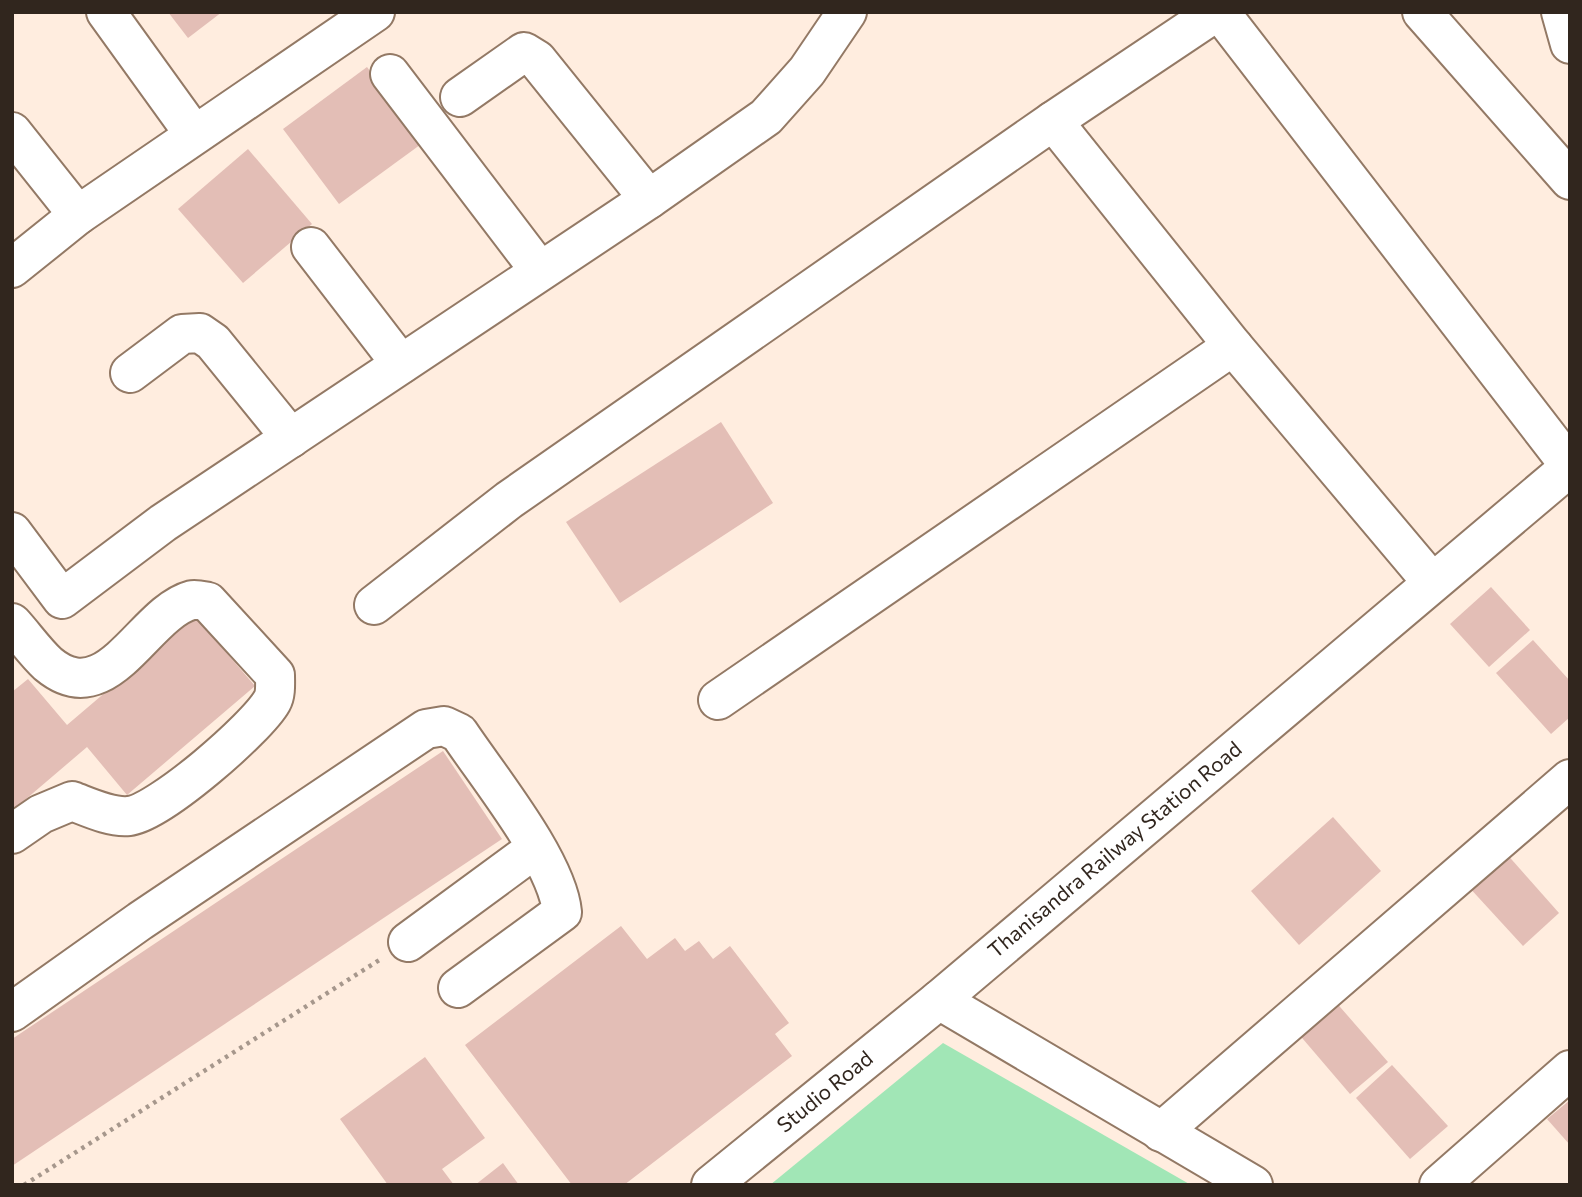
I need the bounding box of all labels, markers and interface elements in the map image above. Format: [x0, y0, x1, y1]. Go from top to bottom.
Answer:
street label: Thanisandra Railway Station Road [982, 735, 1246, 962]
street label: Studio Road [771, 1045, 877, 1137]

